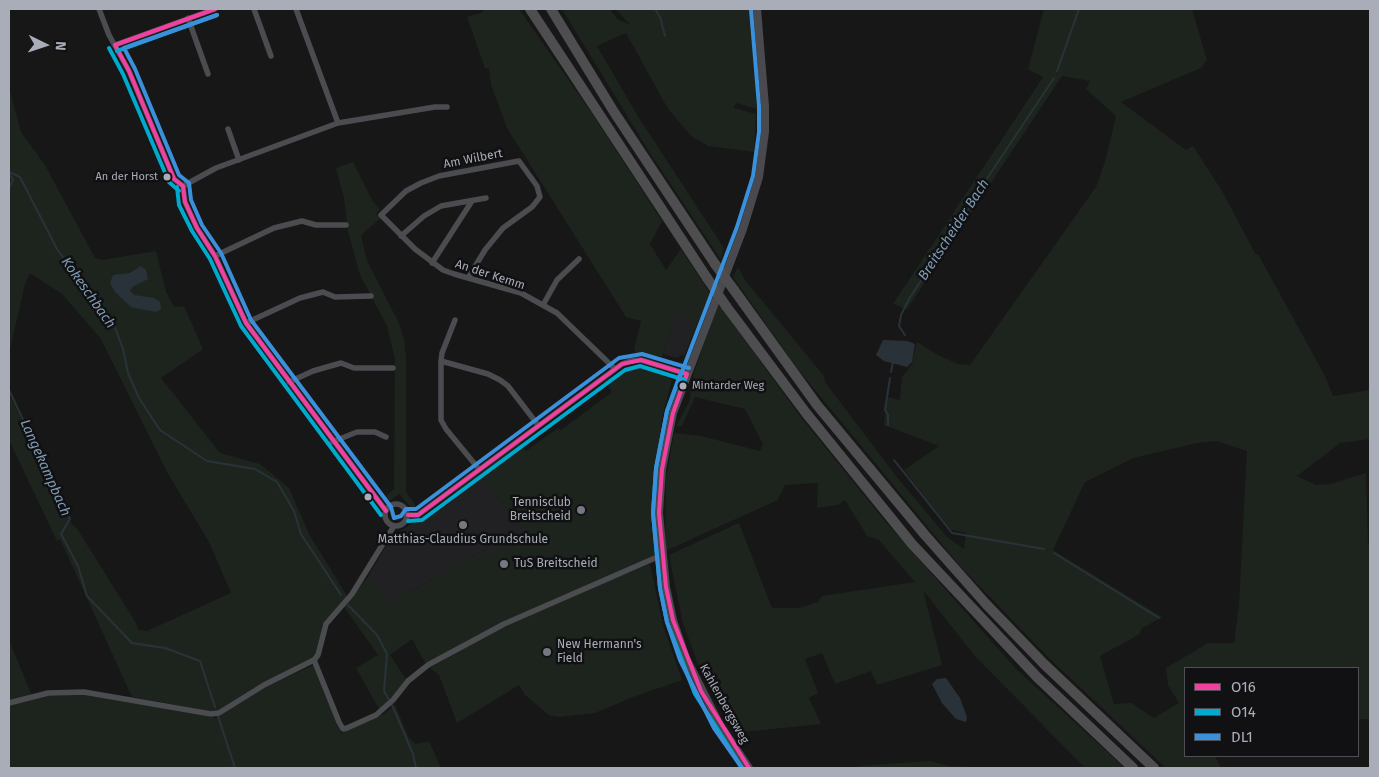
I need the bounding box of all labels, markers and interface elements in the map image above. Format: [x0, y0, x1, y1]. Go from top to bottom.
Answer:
north arrow [20, 20, 70, 70]
text: N [52, 41, 69, 51]
street label: Am Wilbert [442, 146, 504, 172]
place label: An der Horst [96, 170, 158, 184]
marker: An der Horst [162, 172, 172, 182]
water label: Breitscheider Bach [915, 176, 993, 284]
water label: Kokeschbach [57, 254, 119, 332]
street label: An der Kemm [453, 257, 527, 293]
place label: Mintarder Weg [692, 379, 764, 393]
marker: Mintarder Weg [678, 381, 688, 391]
water label: Langekampbach [16, 417, 74, 519]
unlabelled marker [363, 492, 373, 502]
place label: Tennisclub Breitscheid [510, 496, 571, 524]
marker: Tennisclub Breitscheid [575, 504, 587, 516]
marker: Matthias-Claudius Grundschule [457, 519, 469, 531]
place label: Matthias-Claudius Grundschule [378, 533, 548, 547]
place label: TuS Breitscheid [514, 557, 598, 571]
marker: TuS Breitscheid [498, 558, 510, 570]
place label: New Hermann's Field [557, 638, 642, 666]
marker: New Hermann's Field [541, 646, 553, 658]
street label: Kahlenbergsweg [696, 662, 752, 746]
legend [1184, 667, 1359, 757]
text: O16 [1231, 678, 1256, 696]
text: O14 [1231, 703, 1256, 721]
text: DL1 [1231, 728, 1253, 746]

